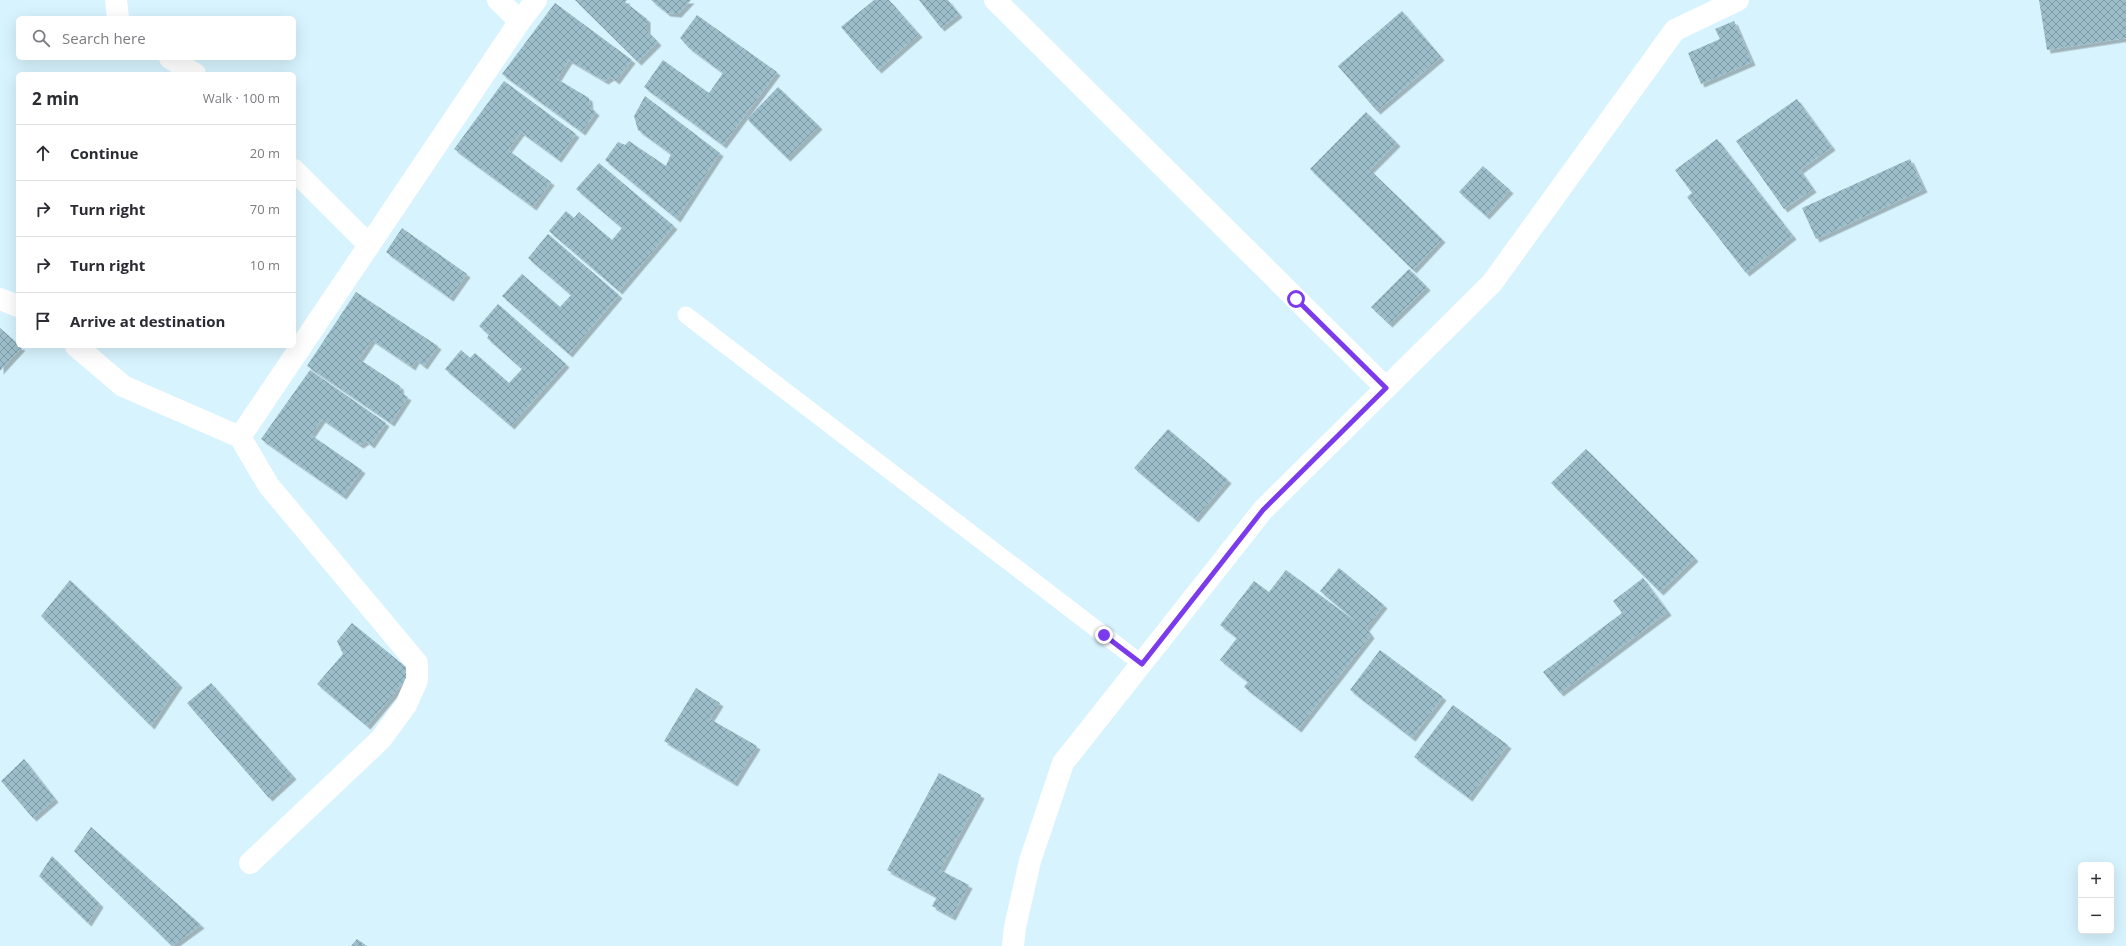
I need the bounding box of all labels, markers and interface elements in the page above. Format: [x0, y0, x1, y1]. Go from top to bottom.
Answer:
search box [16, 16, 296, 60]
icon: search [30, 27, 52, 49]
text: Search here [62, 28, 146, 48]
text: 2 min [32, 87, 79, 110]
text: Walk · 100 m [203, 89, 280, 107]
icon: ahead [32, 142, 54, 164]
text: Continue [70, 143, 138, 163]
text: 20 m [250, 144, 280, 162]
icon: right [32, 198, 54, 220]
text: Turn right [70, 199, 145, 219]
text: 70 m [250, 200, 280, 218]
icon: right [32, 254, 54, 276]
text: Turn right [70, 255, 145, 275]
text: 10 m [250, 256, 280, 274]
route start [1287, 290, 1305, 308]
icon: arrive [32, 310, 54, 332]
text: Arrive at destination [70, 311, 225, 331]
route end [1095, 626, 1113, 644]
map controls [2078, 862, 2114, 934]
button: + [2078, 862, 2114, 898]
button: − [2078, 898, 2114, 934]

